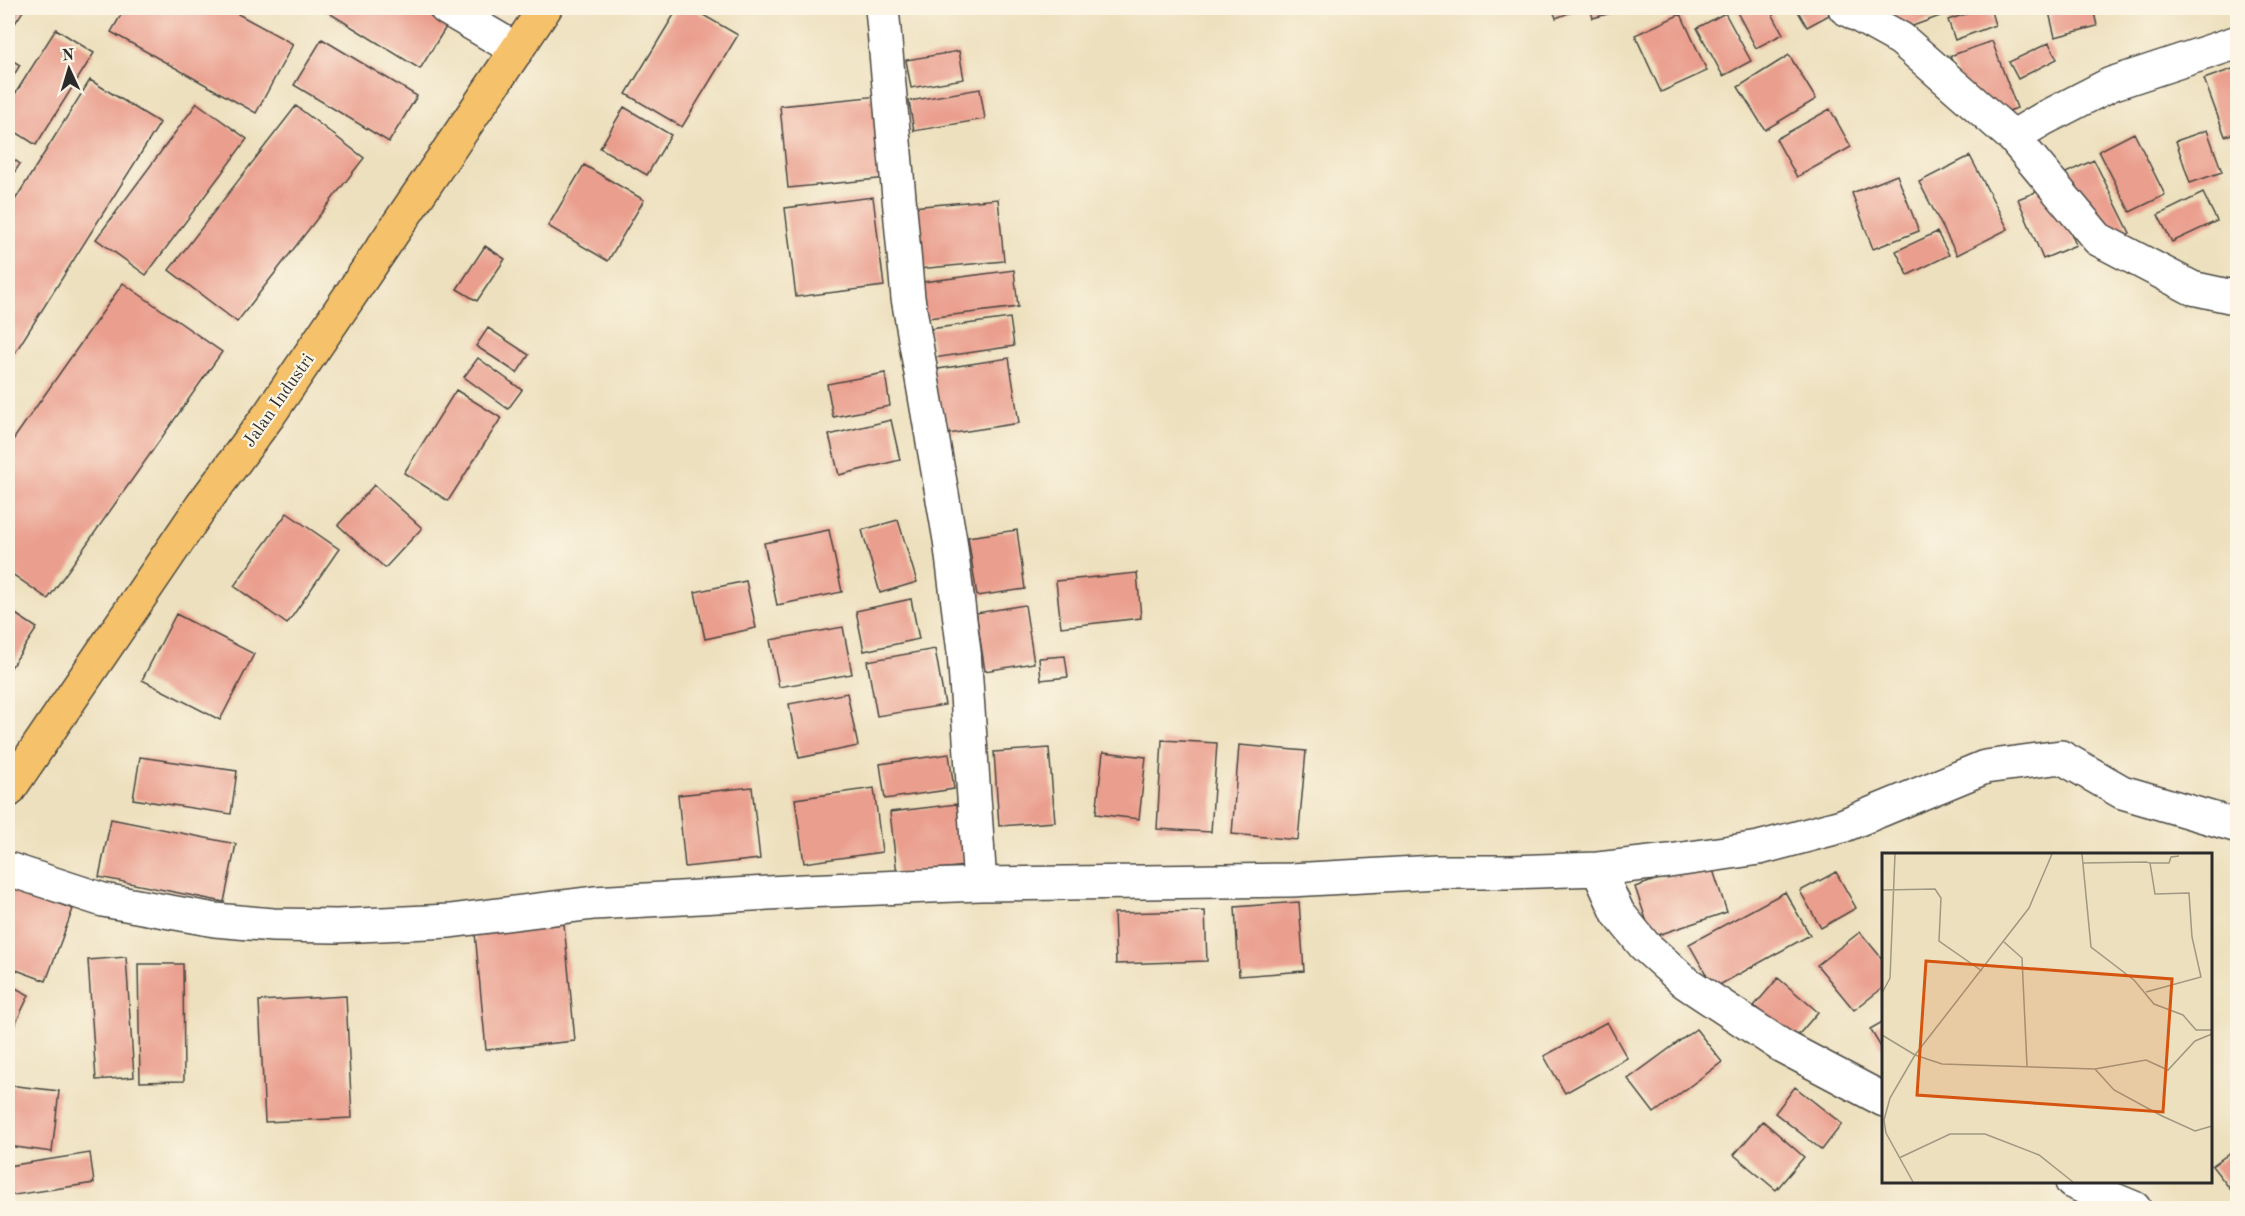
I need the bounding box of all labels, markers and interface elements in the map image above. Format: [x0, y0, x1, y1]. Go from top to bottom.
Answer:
north arrow [39, 39, 99, 99]
text: N [61, 48, 76, 64]
street label: Jalan Industri [240, 351, 318, 451]
inset map [1882, 853, 2212, 1183]

